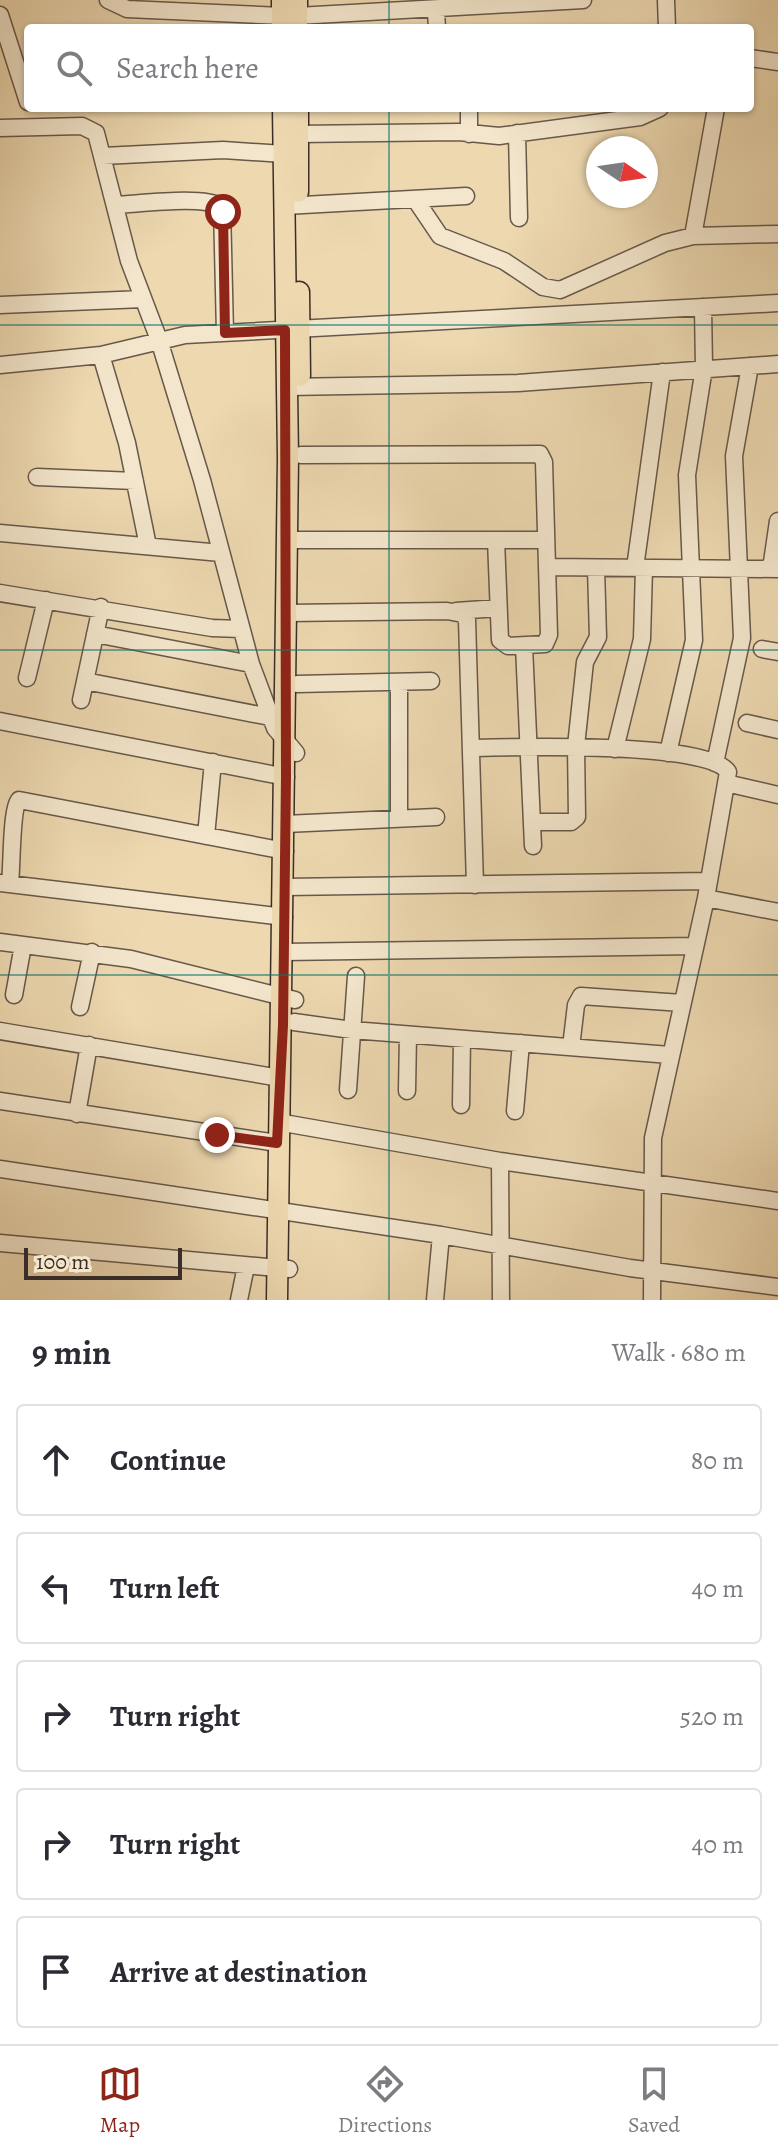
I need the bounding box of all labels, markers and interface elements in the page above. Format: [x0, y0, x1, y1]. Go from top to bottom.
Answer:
search box [24, 24, 754, 112]
icon: search [52, 46, 96, 90]
text: Search here [116, 48, 259, 88]
north arrow [586, 136, 658, 208]
route start [205, 194, 241, 230]
route end [199, 1117, 235, 1153]
scale bar [24, 1244, 182, 1280]
text: 100 m [36, 1247, 90, 1277]
text: 9 min [32, 1329, 111, 1376]
text: Walk · 680 m [612, 1335, 746, 1370]
icon: ahead [34, 1438, 78, 1482]
text: Continue [110, 1440, 226, 1480]
text: 80 m [691, 1443, 744, 1478]
icon: left [34, 1566, 78, 1610]
text: Turn left [110, 1568, 219, 1608]
text: 40 m [692, 1571, 744, 1606]
icon: right [34, 1694, 78, 1738]
text: Turn right [110, 1696, 240, 1736]
text: 520 m [680, 1699, 744, 1734]
icon: right [34, 1822, 78, 1866]
text: Turn right [110, 1824, 240, 1864]
text: 40 m [692, 1827, 744, 1862]
icon: arrive [34, 1950, 78, 1994]
text: Arrive at destination [110, 1952, 367, 1992]
tab: Map [98, 2062, 142, 2140]
tab: Directions [338, 2062, 432, 2140]
tab: Saved [628, 2062, 680, 2140]

